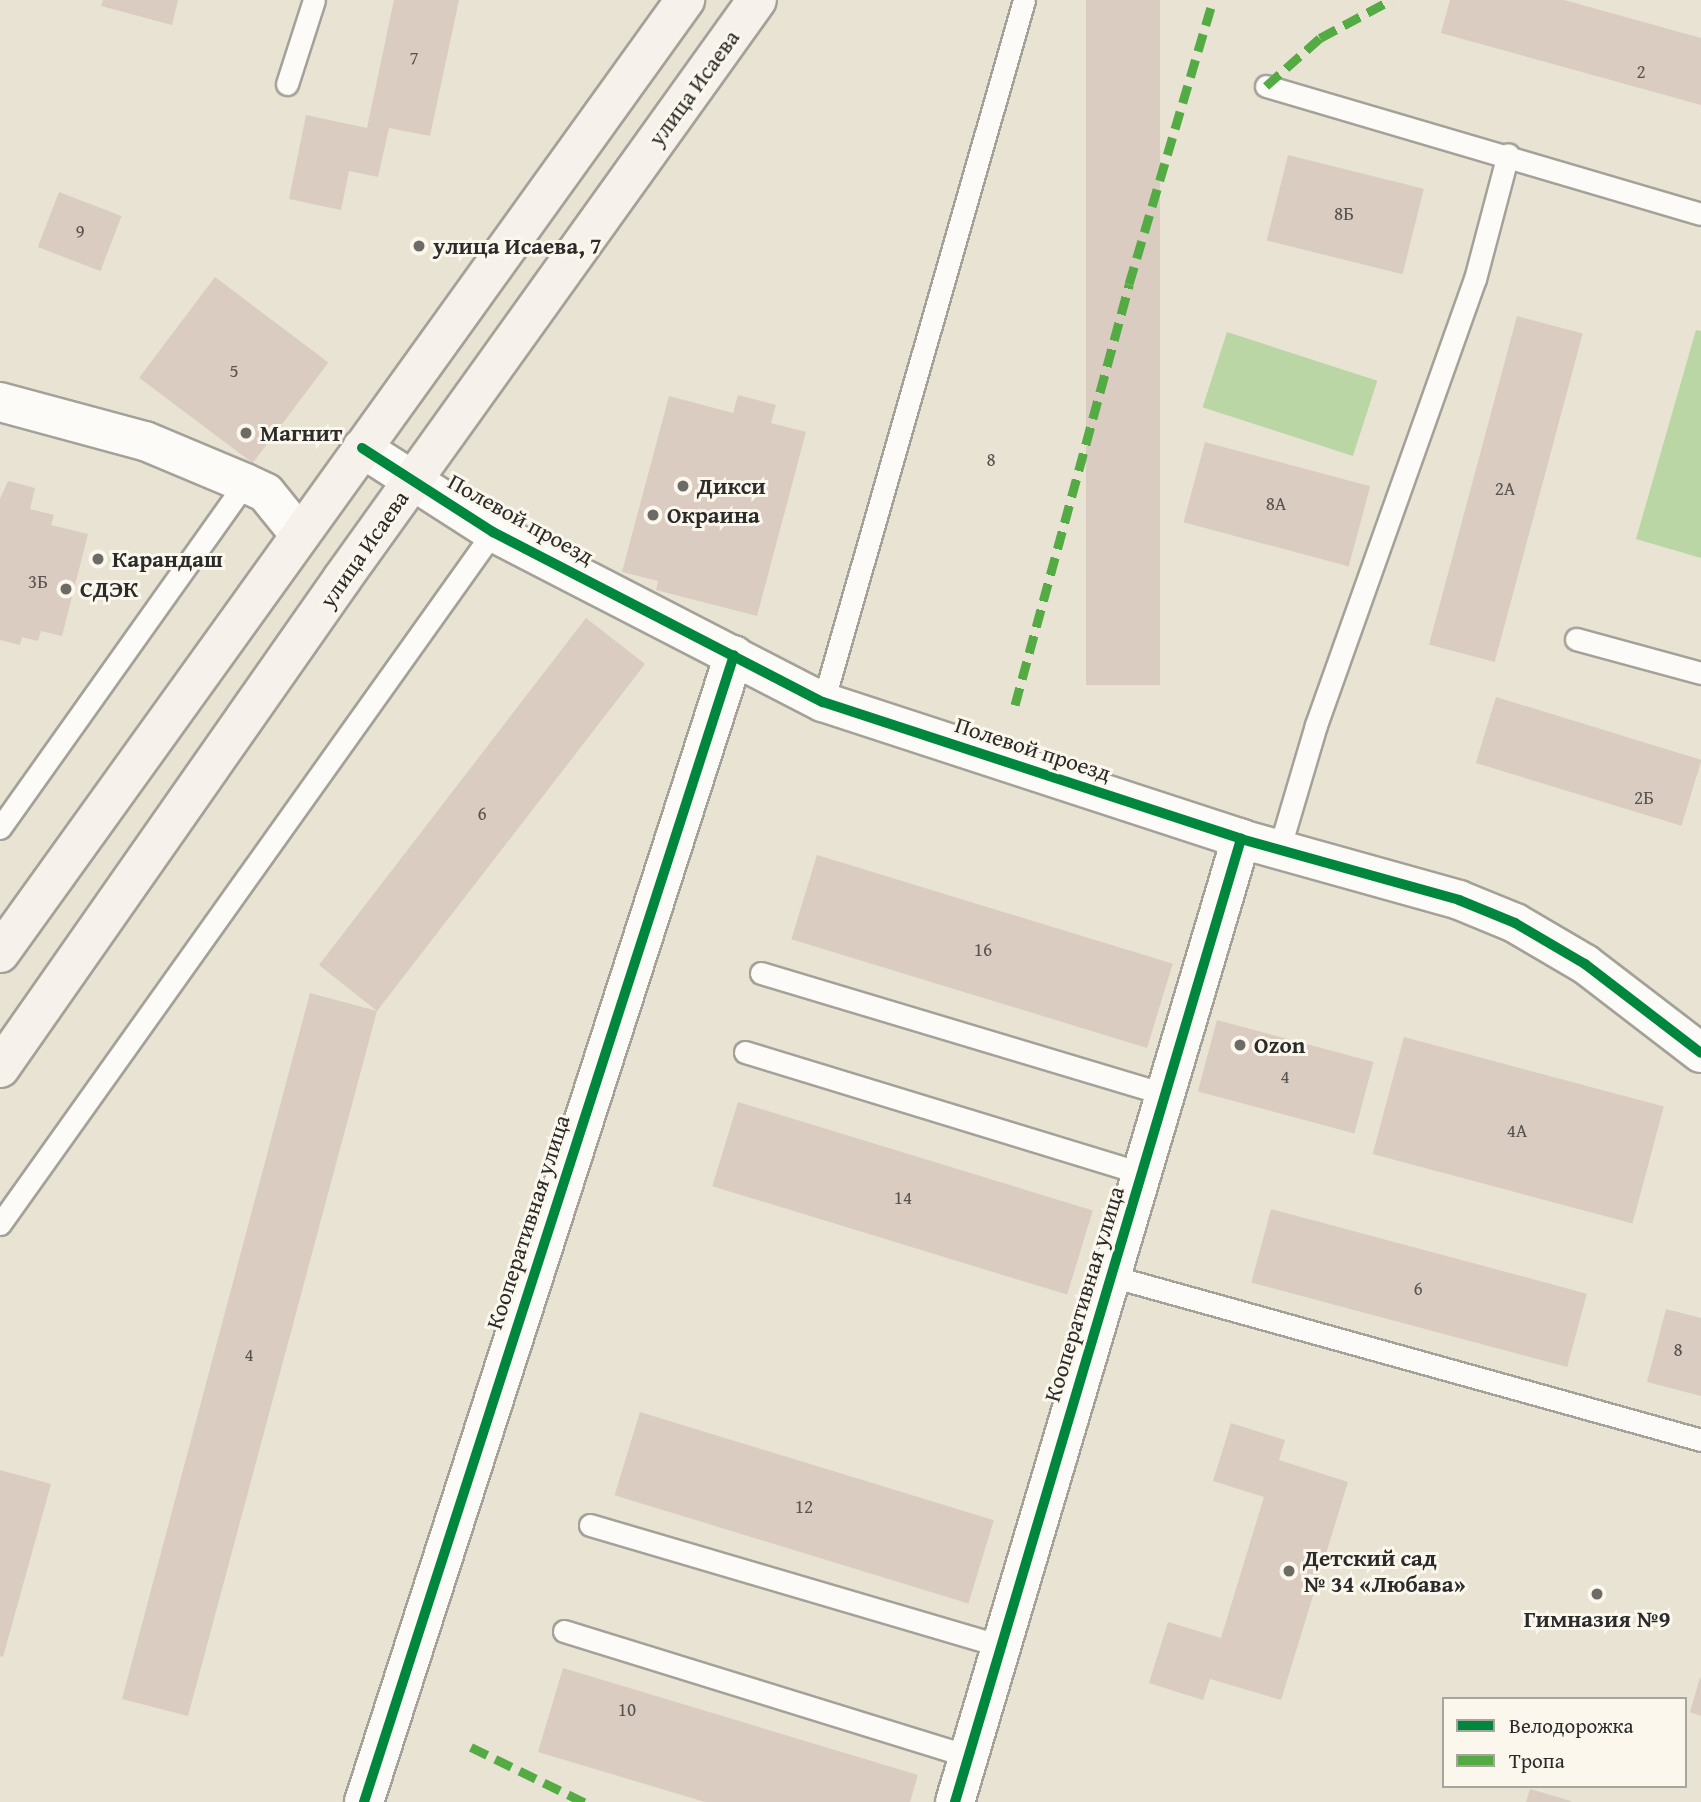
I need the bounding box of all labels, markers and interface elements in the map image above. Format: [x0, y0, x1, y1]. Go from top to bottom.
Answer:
street label: улица Исаева [643, 25, 745, 151]
house number: 7 [409, 47, 419, 69]
house number: 2 [1636, 61, 1646, 83]
house number: 8Б [1334, 203, 1354, 225]
house number: 9 [75, 221, 85, 243]
place label: улица Исаева, 7 [433, 232, 602, 260]
marker: улица Исаева, 7 [411, 238, 427, 254]
house number: 5 [229, 360, 239, 382]
place label: Магнит [260, 419, 342, 447]
marker: Магнит [238, 425, 254, 441]
house number: 8 [986, 449, 996, 471]
street label: Полевой проезд [443, 468, 599, 570]
place label: Дикси [697, 472, 766, 500]
marker: Дикси [675, 478, 691, 494]
house number: 2А [1495, 478, 1515, 500]
street label: улица Исаева [313, 485, 415, 613]
house number: 8А [1266, 493, 1286, 515]
place label: Окраина [667, 501, 760, 529]
marker: Окраина [645, 507, 661, 523]
place label: Карандаш [112, 545, 223, 573]
marker: Карандаш [90, 551, 106, 567]
house number: 3Б [28, 571, 48, 593]
place label: СДЭК [80, 575, 138, 603]
marker: СДЭК [58, 581, 74, 597]
street label: Полевой проезд [952, 711, 1114, 787]
house number: 2Б [1634, 787, 1654, 809]
house number: 6 [477, 803, 487, 825]
house number: 16 [974, 939, 992, 961]
place label: Ozon [1254, 1031, 1305, 1059]
marker: Ozon [1232, 1037, 1248, 1053]
house number: 4 [1280, 1066, 1290, 1088]
street label: Кооперативная улица [480, 1111, 576, 1333]
house number: 4А [1507, 1120, 1527, 1142]
street label: Кооперативная улица [1038, 1183, 1130, 1405]
house number: 14 [894, 1187, 912, 1209]
house number: 6 [1413, 1278, 1423, 1300]
house number: 8 [1673, 1339, 1683, 1361]
house number: 4 [244, 1344, 254, 1366]
house number: 12 [795, 1496, 813, 1518]
place label: Детский сад № 34 «Любава» [1303, 1544, 1466, 1598]
marker: Детский сад № 34 «Любава» [1281, 1563, 1297, 1579]
marker: Гимназия №9 [1589, 1586, 1605, 1602]
place label: Гимназия №9 [1524, 1605, 1670, 1633]
legend [1442, 1697, 1687, 1788]
house number: 10 [618, 1699, 636, 1721]
text: Велодорожка [1509, 1710, 1634, 1741]
text: Тропа [1509, 1745, 1565, 1776]

